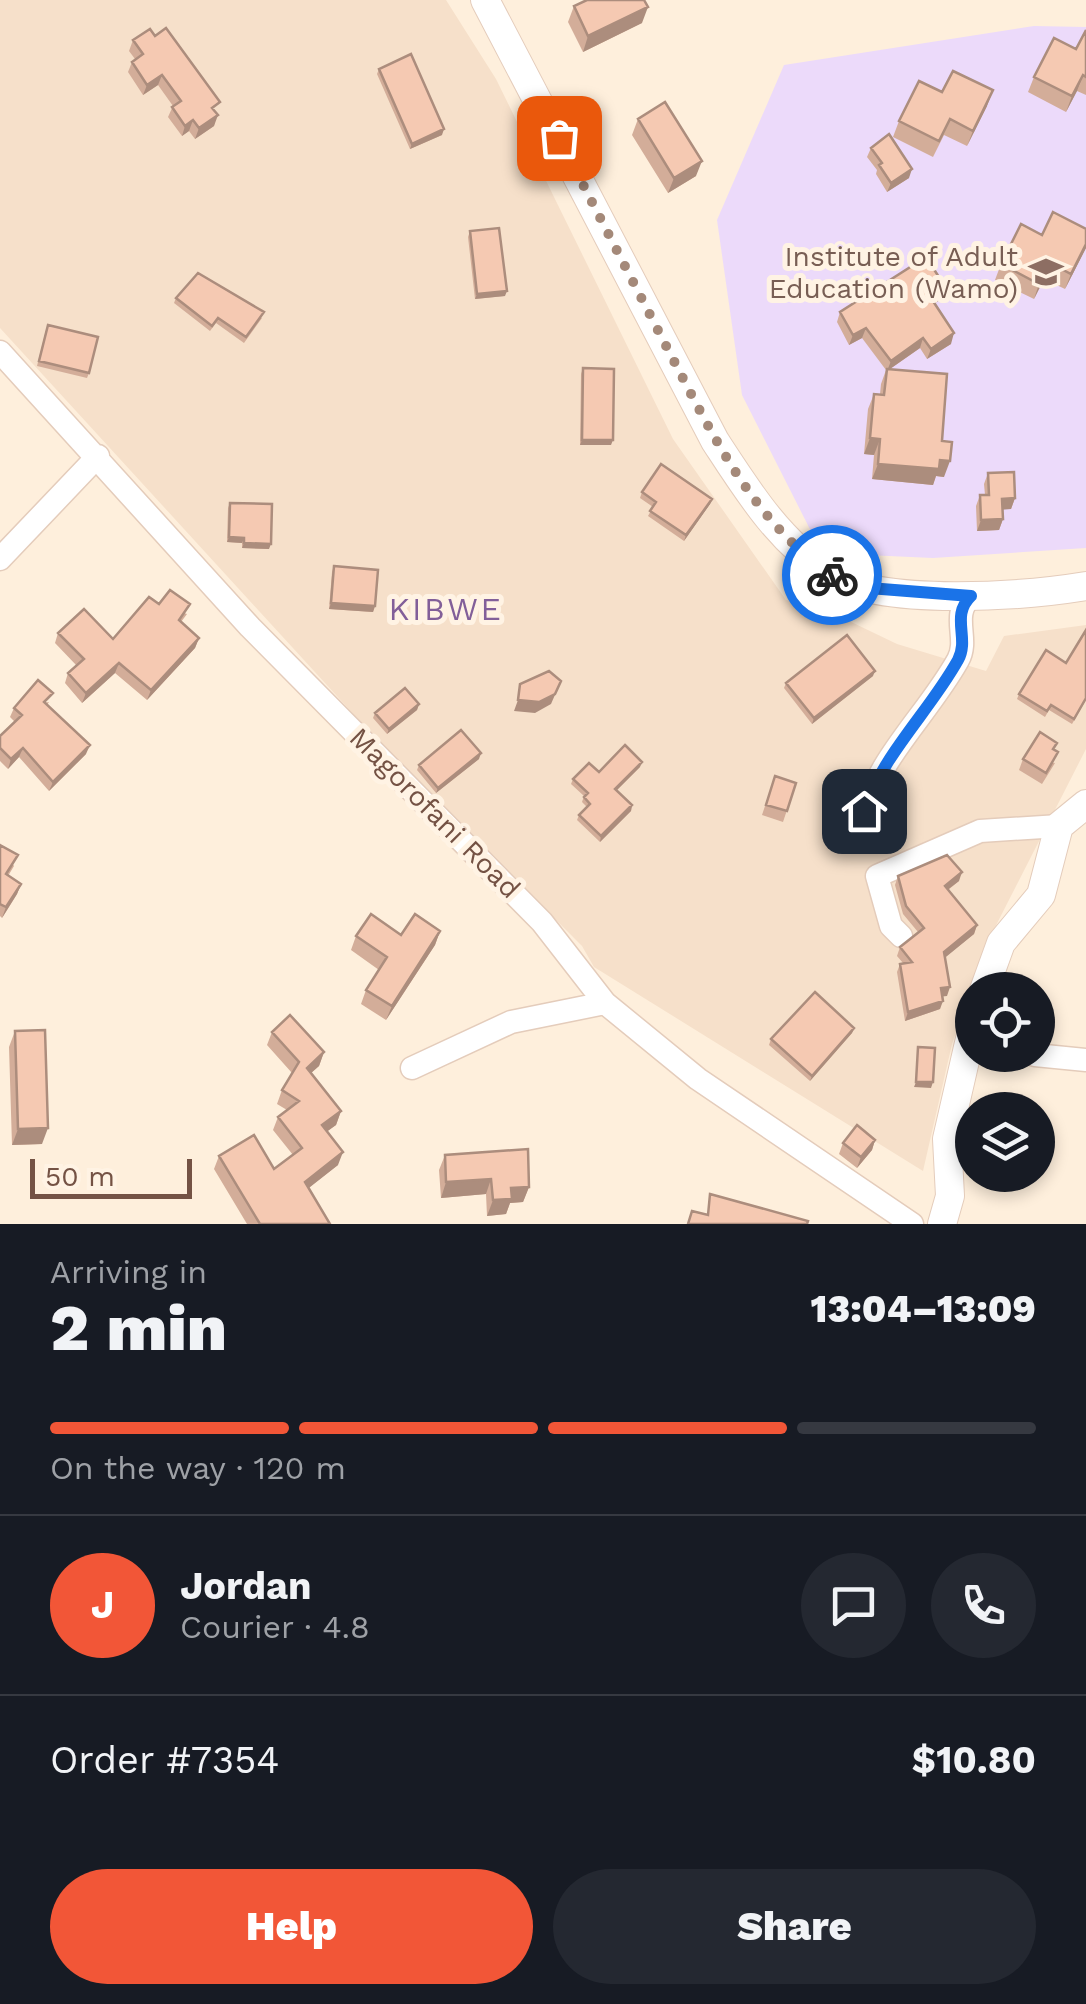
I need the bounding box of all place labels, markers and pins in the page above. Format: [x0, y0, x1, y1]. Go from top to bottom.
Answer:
pin [517, 96, 602, 181]
place label: Institute of Adult Education (Wamo) [769, 240, 1018, 305]
school or university icon: Institute of Adult Education (Wamo) [1027, 253, 1065, 291]
pin [822, 769, 907, 854]

